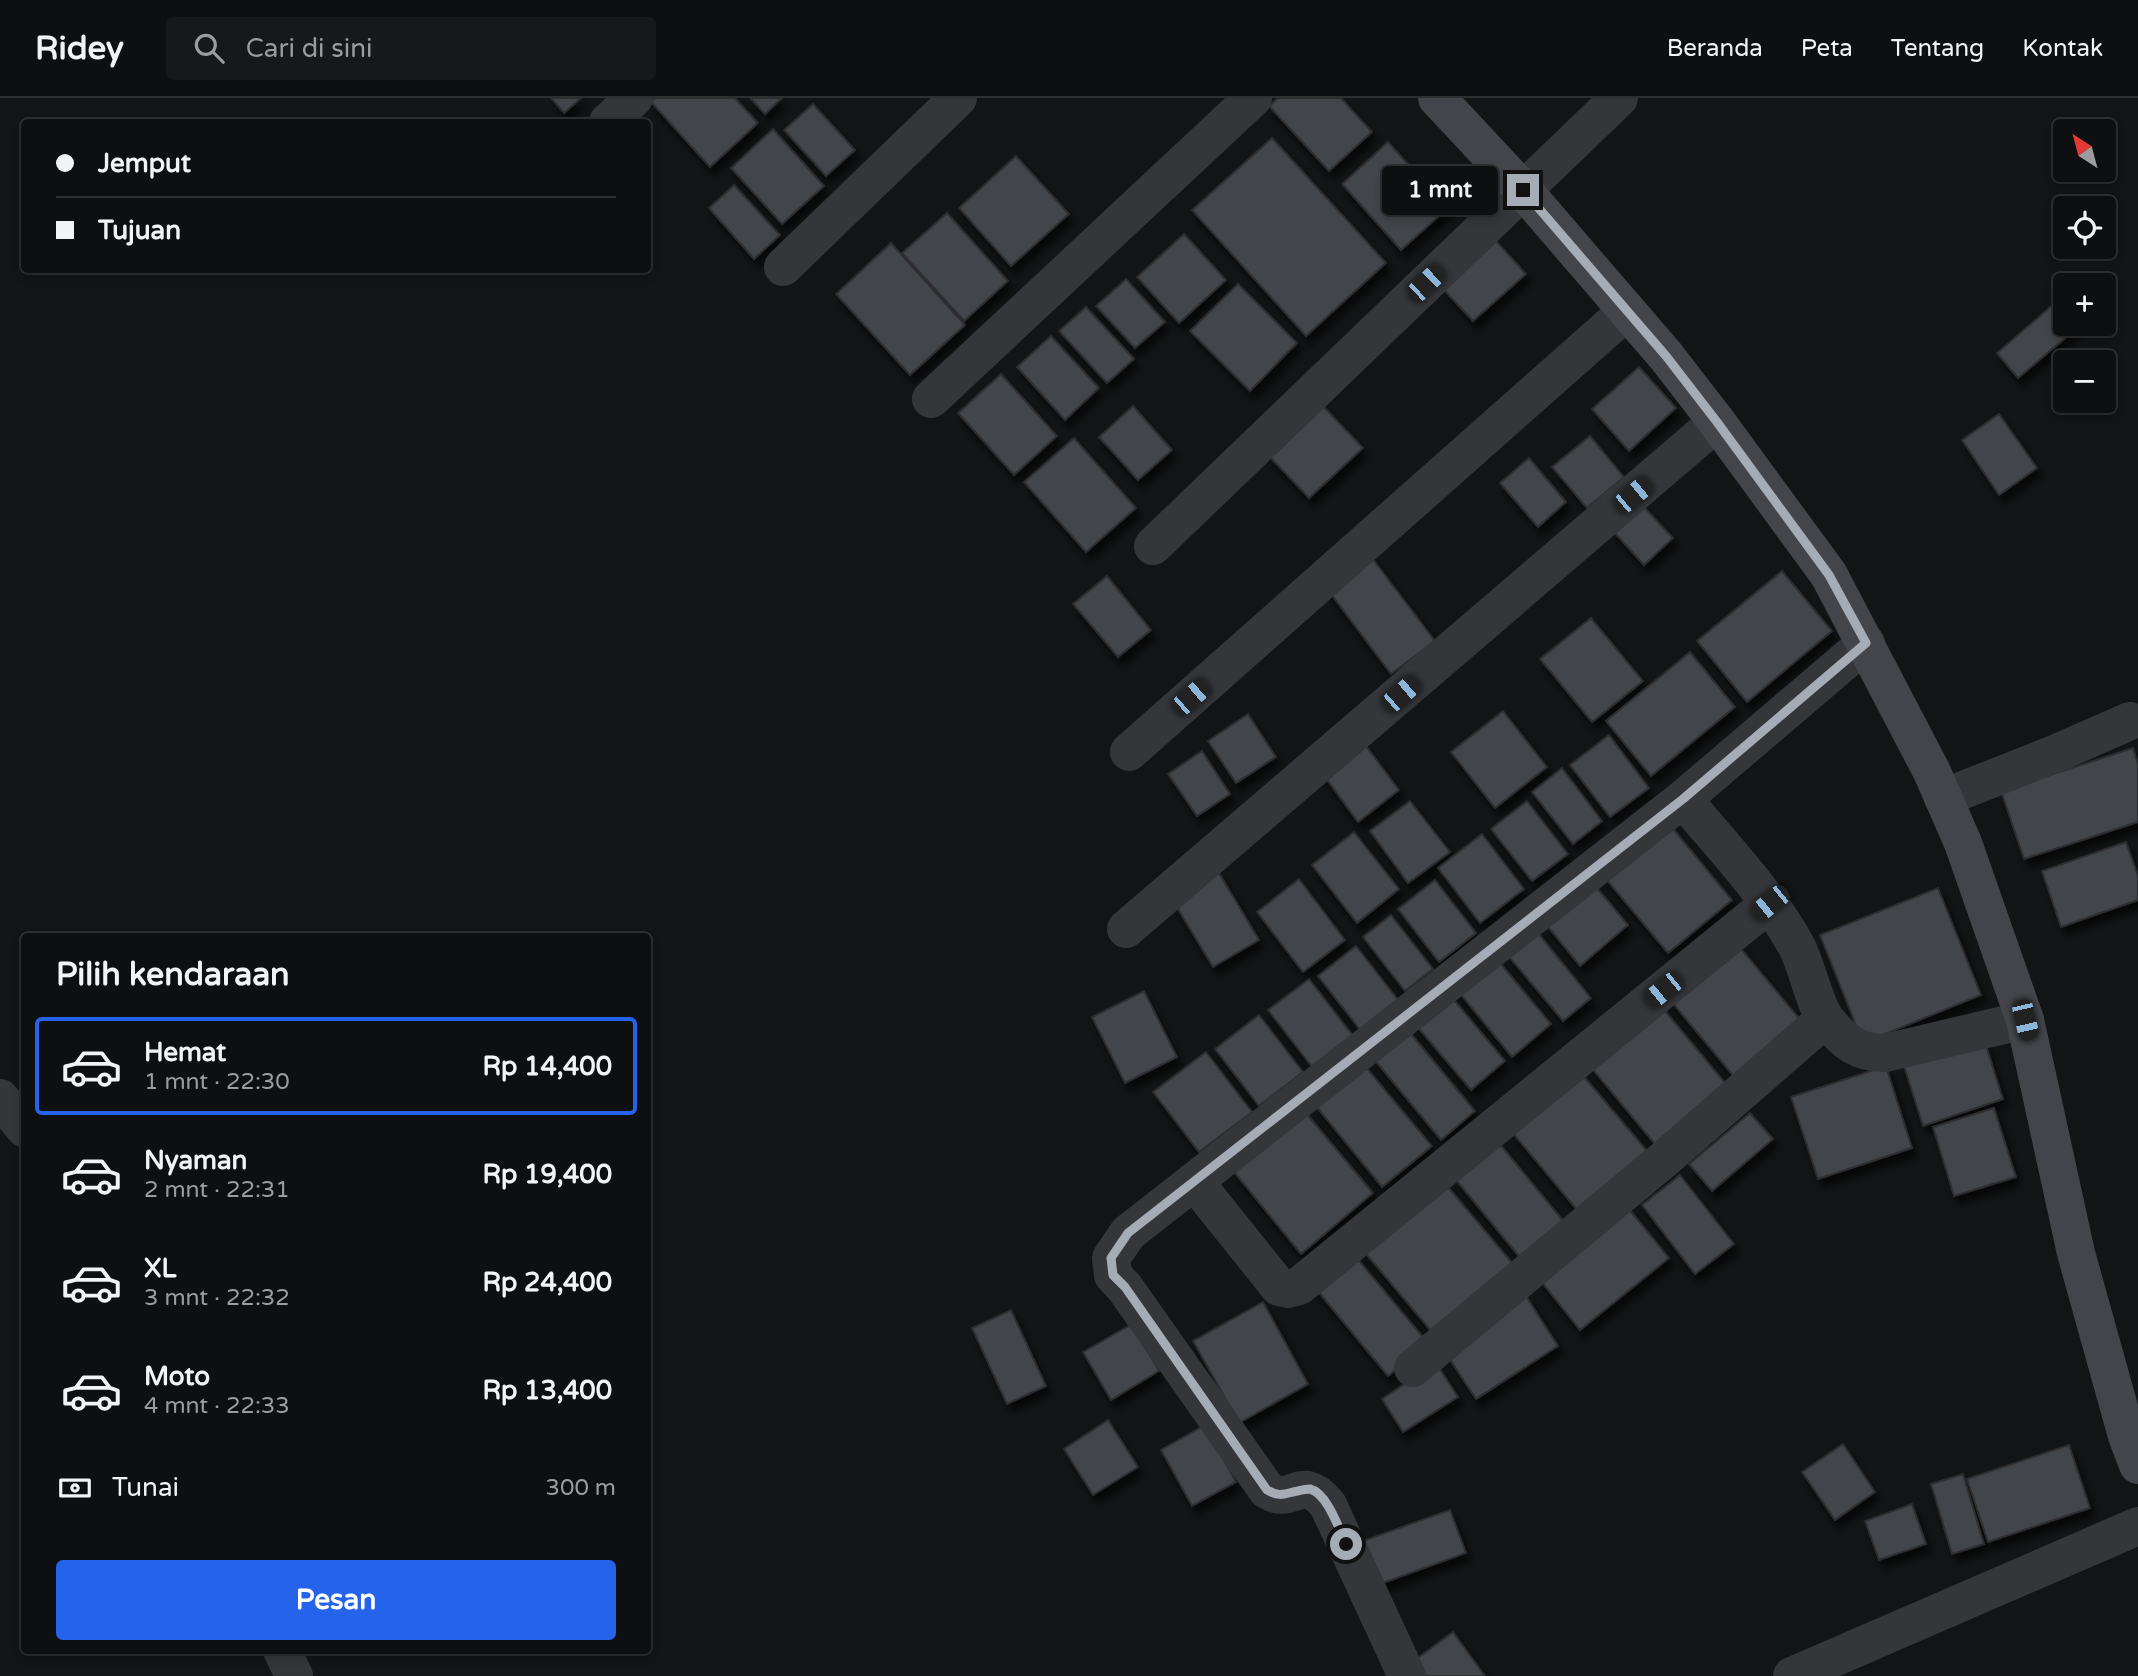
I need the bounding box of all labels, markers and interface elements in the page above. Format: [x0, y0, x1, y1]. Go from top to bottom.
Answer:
search box [166, 17, 656, 80]
text: Ridey [35, 29, 124, 68]
icon: search [190, 29, 228, 67]
text: Cari di sini [246, 33, 373, 64]
text: Beranda [1667, 34, 1763, 63]
text: Peta [1801, 34, 1853, 63]
text: Tentang [1891, 34, 1984, 63]
text: Kontak [2022, 34, 2103, 63]
north arrow [2053, 119, 2116, 182]
map controls [2053, 119, 2116, 413]
text: Jemput [98, 148, 191, 179]
callout: 1 mnt [1383, 166, 1498, 214]
route end [1507, 174, 1539, 206]
text: 1 mnt [1408, 176, 1472, 204]
button: locate [2053, 196, 2116, 259]
text: Tujuan [98, 215, 181, 246]
car [1404, 261, 1449, 305]
button: + [2053, 273, 2116, 336]
button: − [2053, 350, 2116, 413]
car [1611, 473, 1656, 517]
car [1379, 672, 1424, 716]
car [1169, 675, 1214, 719]
car [1748, 882, 1793, 924]
text: Pilih kendaraan [56, 956, 290, 994]
car [1641, 969, 1686, 1011]
car [2011, 997, 2040, 1043]
icon: car [60, 1035, 123, 1098]
text: Hemat [144, 1037, 226, 1068]
text: Rp 14,400 [482, 1051, 612, 1082]
text: 1 mnt · 22:30 [144, 1068, 290, 1096]
icon: car [60, 1143, 123, 1206]
text: Nyaman [144, 1145, 247, 1176]
text: Rp 19,400 [482, 1159, 612, 1190]
text: 2 mnt · 22:31 [144, 1176, 290, 1204]
icon: car [60, 1251, 123, 1314]
text: XL [144, 1253, 176, 1284]
text: Rp 24,400 [482, 1267, 612, 1298]
text: 3 mnt · 22:32 [144, 1284, 290, 1312]
icon: car [60, 1359, 123, 1422]
text: Moto [144, 1361, 210, 1392]
text: Rp 13,400 [482, 1375, 612, 1406]
text: 4 mnt · 22:33 [144, 1392, 290, 1420]
icon: cash [56, 1469, 94, 1507]
text: Tunai [112, 1472, 179, 1503]
text: 300 m [546, 1474, 616, 1502]
route start [1330, 1528, 1362, 1560]
button: Pesan [56, 1560, 616, 1640]

